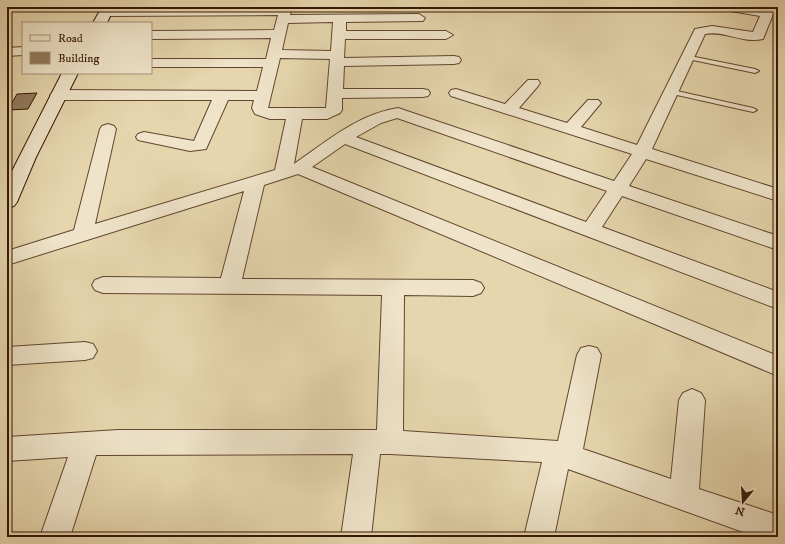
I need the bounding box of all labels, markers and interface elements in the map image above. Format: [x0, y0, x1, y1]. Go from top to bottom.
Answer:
legend [22, 22, 152, 74]
text: Road [58, 31, 83, 46]
text: Building [58, 51, 99, 66]
north arrow [723, 482, 763, 522]
text: N [734, 503, 747, 519]

